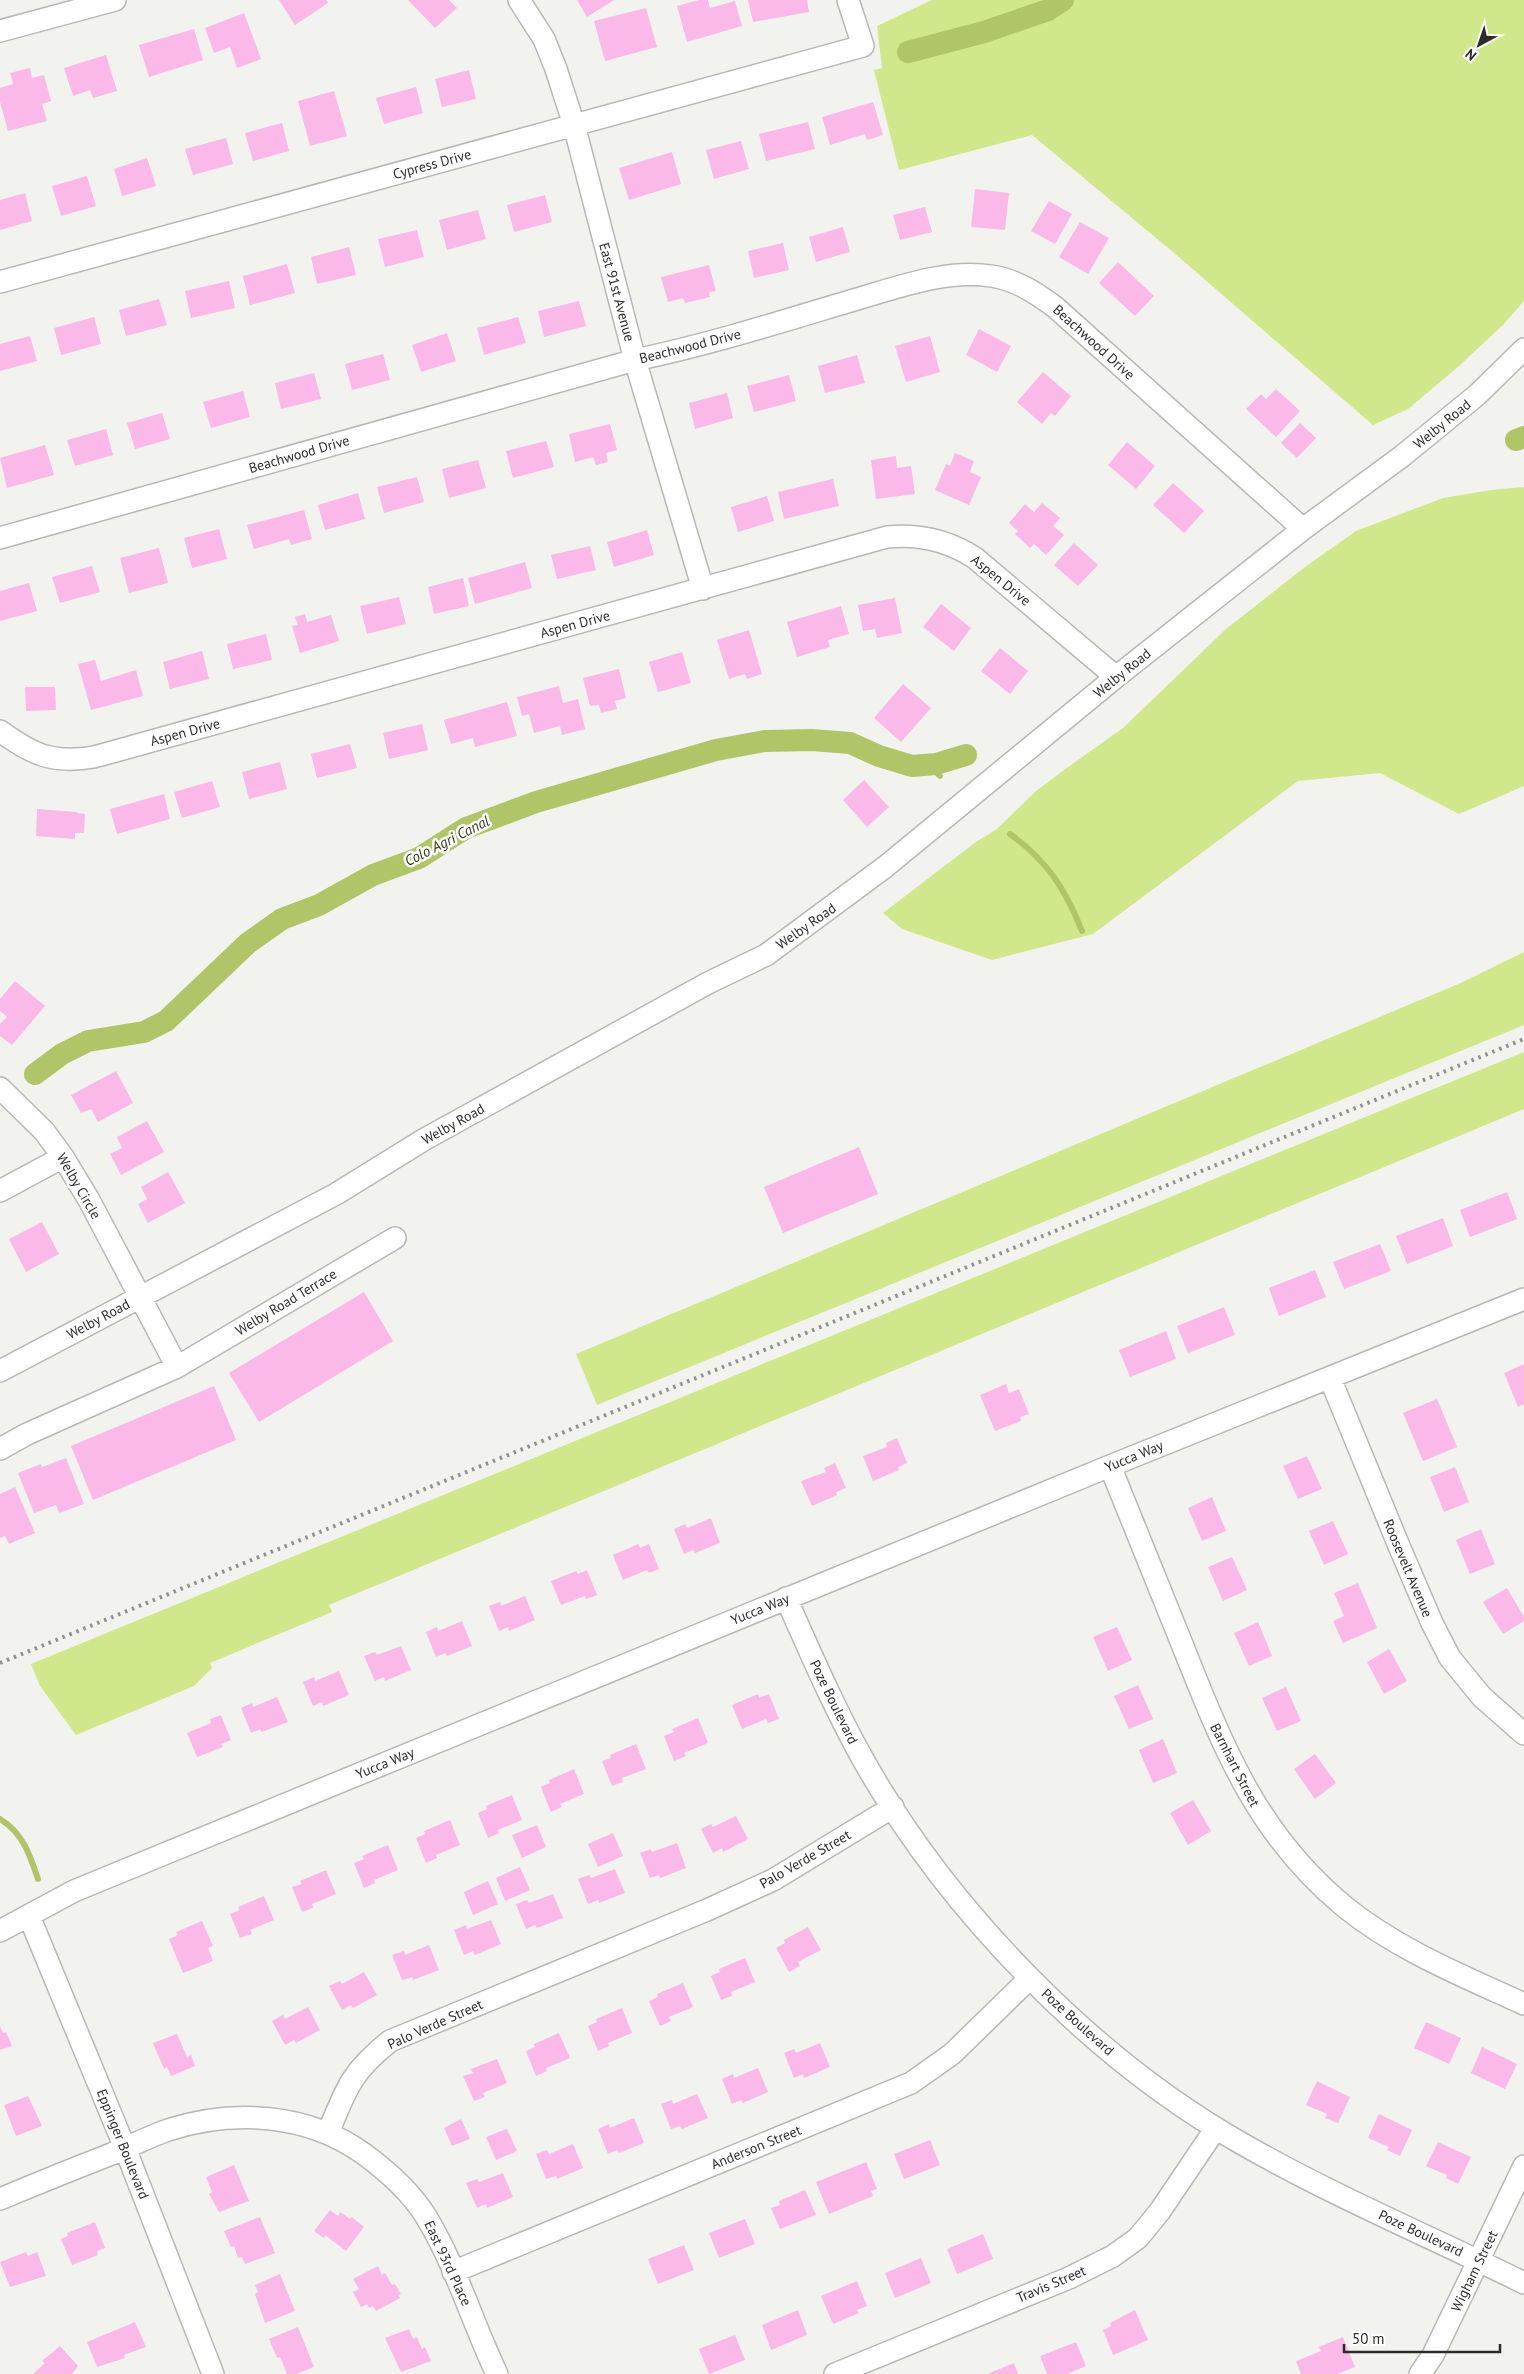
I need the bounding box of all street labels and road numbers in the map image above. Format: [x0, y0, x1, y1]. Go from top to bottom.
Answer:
street label: Cypress Drive [391, 145, 473, 183]
street label: East 91st Avenue [595, 241, 639, 343]
street label: Beachwood Drive [1049, 301, 1139, 383]
street label: Beachwood Drive [637, 325, 743, 367]
street label: Welby Road [1410, 395, 1474, 453]
street label: Beachwood Drive [247, 431, 351, 477]
street label: Aspen Drive [968, 550, 1034, 610]
street label: Aspen Drive [538, 606, 612, 642]
street label: Welby Road [1090, 644, 1154, 702]
street label: Aspen Drive [148, 714, 222, 750]
street label: Welby Road [773, 899, 839, 953]
street label: Welby Road [418, 1099, 488, 1149]
street label: Welby Circle [53, 1150, 105, 1222]
street label: Welby Road Terrace [232, 1265, 340, 1339]
street label: Welby Road [63, 1295, 133, 1343]
street label: Yucca Way [1102, 1436, 1166, 1476]
street label: Roosevelt Avenue [1379, 1516, 1437, 1620]
street label: Yucca Way [728, 1589, 792, 1629]
street label: Poze Boulevard [806, 1657, 862, 1747]
street label: Barnhart Street [1206, 1720, 1264, 1810]
street label: Yucca Way [353, 1743, 417, 1783]
street label: Palo Verde Street [756, 1825, 854, 1892]
street label: Poze Boulevard [1038, 1985, 1118, 2059]
street label: Palo Verde Street [385, 1995, 486, 2053]
street label: Eppinger Boulevard [93, 2086, 153, 2202]
street label: Anderson Street [708, 2121, 804, 2173]
street label: Poze Boulevard [1376, 2205, 1466, 2261]
street label: East 93rd Place [420, 2217, 476, 2309]
street label: Wigham Street [1447, 2227, 1502, 2315]
street label: Travis Street [1013, 2261, 1089, 2307]

